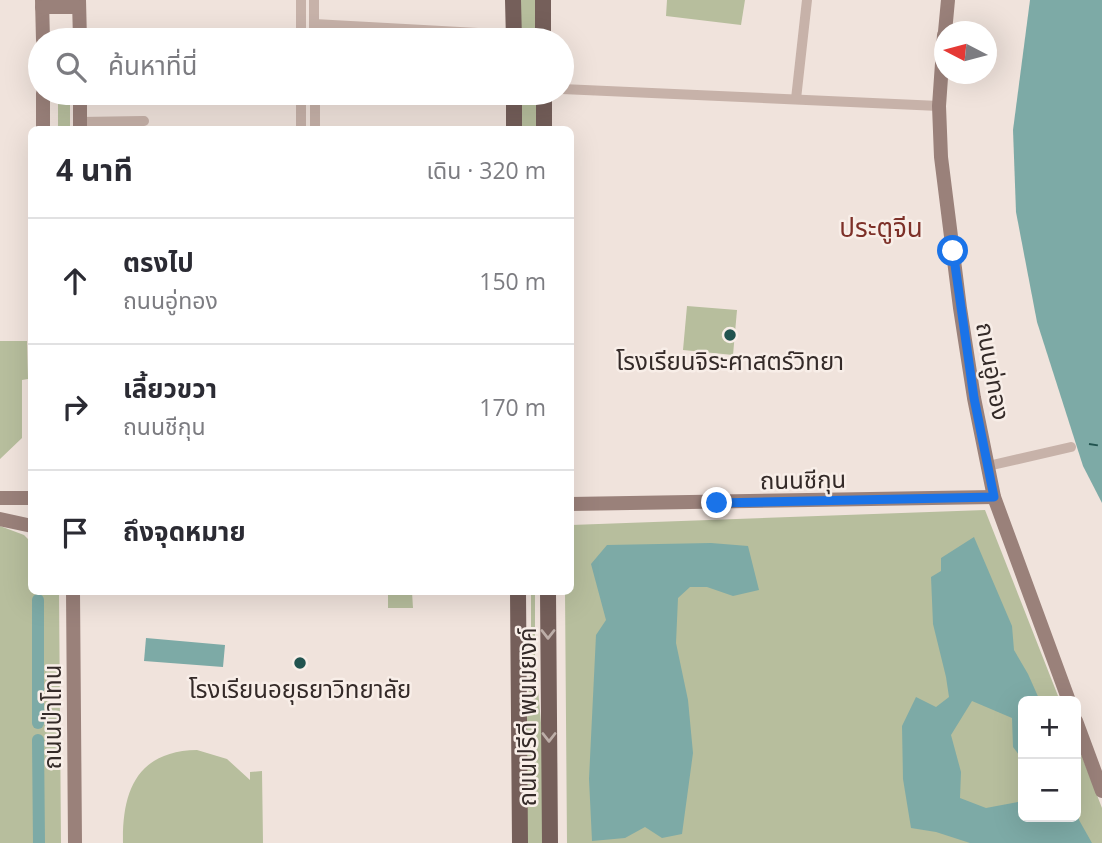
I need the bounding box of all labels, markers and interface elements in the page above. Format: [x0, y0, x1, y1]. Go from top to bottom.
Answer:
north arrow [934, 21, 997, 84]
search box [28, 28, 574, 105]
text: ค้นหาที่นี่ [108, 47, 198, 83]
icon: search [52, 48, 90, 86]
text: 4 นาที [56, 149, 133, 190]
text: เดิน · 320 m [426, 154, 546, 186]
district label: ประตูจีน [839, 209, 923, 245]
route start [937, 235, 968, 266]
text: ตรงไป [123, 244, 194, 280]
icon: ahead [56, 262, 94, 300]
text: 150 m [479, 265, 546, 297]
text: ถนนอู่ทอง [123, 284, 218, 316]
street label: ถนนอู่ทอง [969, 319, 1019, 423]
marker: โรงเรียนจิระศาสตร์วิทยา [722, 327, 738, 343]
place label: โรงเรียนจิระศาสตร์วิทยา [616, 344, 844, 377]
text: เลี้ยวขวา [123, 370, 217, 406]
icon: right [56, 388, 94, 426]
text: 170 m [479, 391, 546, 423]
text: ถนนชีกุน [123, 410, 206, 442]
street label: ถนนชีกุน [760, 462, 846, 496]
route end [701, 487, 732, 518]
text: ถึงจุดหมาย [123, 513, 246, 549]
icon: arrive [56, 514, 94, 552]
street label: ถนนปรีดี พนมยงค์ [510, 627, 543, 807]
one-way arrow [540, 630, 556, 640]
marker: โรงเรียนอยุธยาวิทยาลัย [292, 655, 308, 671]
street label: ถนนป่าโทน [35, 665, 68, 769]
place label: โรงเรียนอยุธยาวิทยาลัย [189, 672, 411, 705]
map controls [1018, 696, 1081, 822]
button: + [1018, 696, 1081, 759]
one-way arrow [541, 732, 557, 743]
button: − [1018, 759, 1081, 822]

